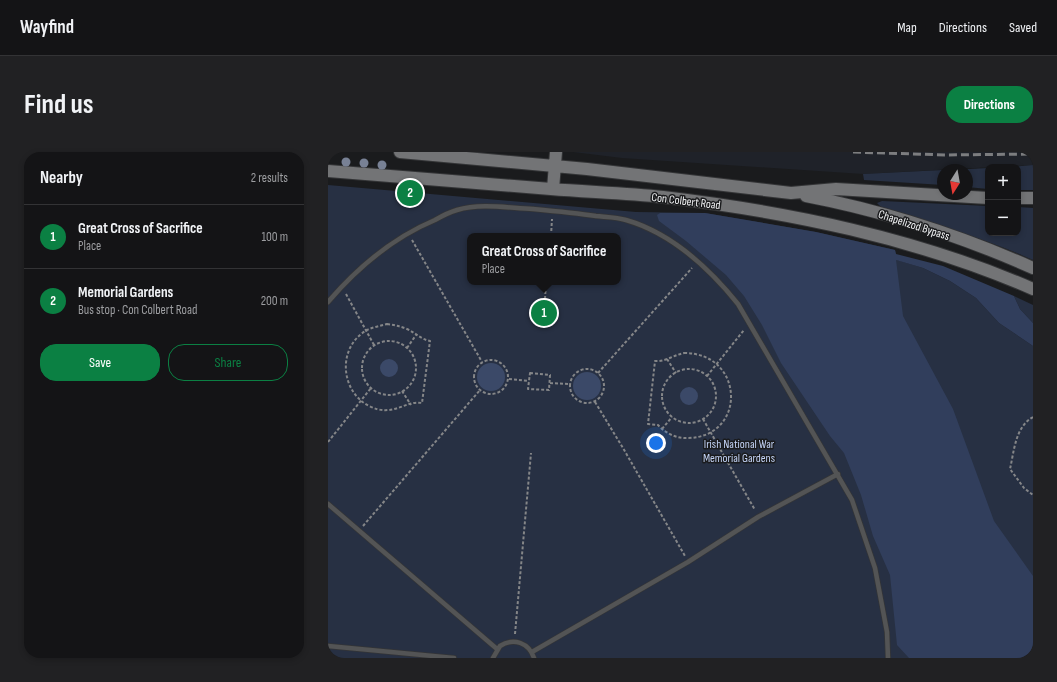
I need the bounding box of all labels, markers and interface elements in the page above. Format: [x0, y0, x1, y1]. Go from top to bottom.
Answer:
text: Wayfind [20, 16, 74, 39]
text: Map [897, 19, 917, 36]
text: Directions [939, 19, 987, 36]
text: Saved [1009, 19, 1037, 36]
button: Directions [946, 86, 1033, 123]
text: Find us [24, 88, 93, 121]
north arrow [937, 164, 973, 200]
map controls [985, 164, 1021, 236]
button: + [985, 164, 1021, 200]
text: Nearby [40, 168, 83, 188]
text: 2 results [251, 170, 288, 186]
pin: 2 [397, 178, 423, 208]
street label: Con Colbert Road [650, 190, 721, 213]
button: − [985, 200, 1021, 236]
street label: Chapelizod Bypass [876, 207, 951, 244]
text: Great Cross of Sacrifice [78, 219, 203, 238]
text: 1 [50, 229, 56, 245]
text: 100 m [261, 229, 288, 245]
popup [467, 233, 621, 285]
text: Place [78, 238, 101, 254]
text: Great Cross of Sacrifice [482, 242, 606, 261]
text: Place [482, 261, 505, 277]
text: Memorial Gardens [78, 283, 173, 302]
text: 2 [50, 293, 56, 309]
text: 200 m [261, 293, 288, 309]
pin: 1 [531, 298, 557, 328]
text: Bus stop · Con Colbert Road [78, 302, 197, 318]
button: Save [40, 344, 160, 381]
button: Share [168, 344, 288, 381]
your location [646, 433, 666, 453]
park label: Irish National War Memorial Gardens [703, 437, 775, 466]

